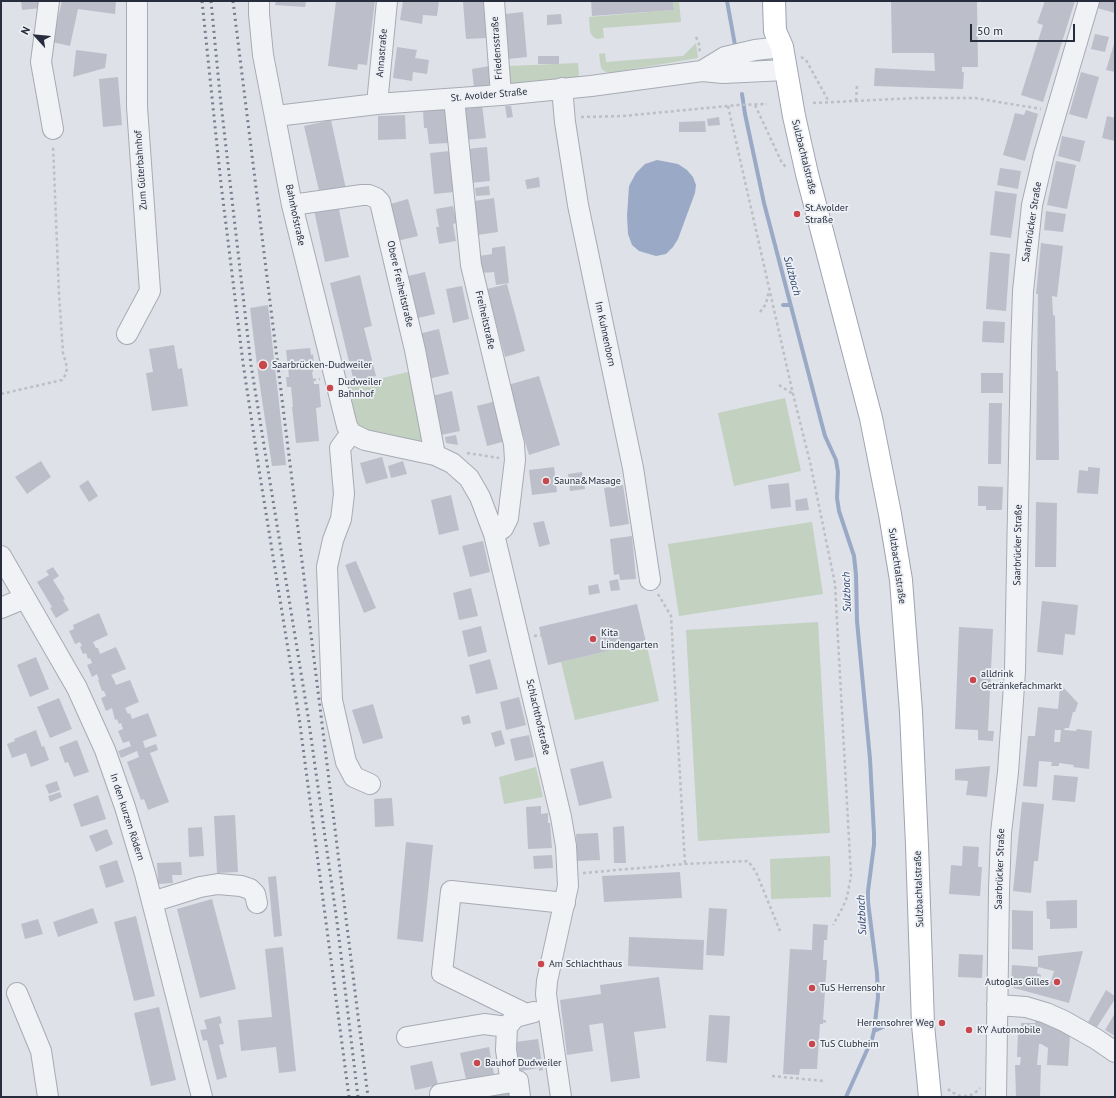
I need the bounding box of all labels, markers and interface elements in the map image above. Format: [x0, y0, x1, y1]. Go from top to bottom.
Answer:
north arrow [16, 16, 56, 56]
street label: Friedensstraße [489, 16, 505, 80]
scale bar [972, 16, 1077, 42]
text: 50 m [977, 23, 1003, 38]
text: N [17, 24, 33, 37]
street label: Annastraße [374, 28, 390, 78]
street label: St. Avolder Straße [450, 86, 528, 104]
street label: Sulzbachtalstraße [789, 118, 819, 196]
street label: Zum Güterbahnhof [132, 130, 150, 210]
street label: Saarbrücker Straße [1020, 181, 1044, 263]
street label: Bahnhofstraße [283, 183, 307, 247]
place label: St.Avolder Straße [805, 202, 848, 226]
marker: St.Avolder Straße [792, 209, 802, 219]
street label: Obere Freiheitstraße [384, 240, 416, 328]
water label: Sulzbach [780, 255, 804, 297]
street label: Freiheitstraße [472, 289, 498, 351]
street label: Im Kuhnenborn [592, 300, 618, 368]
marker: Saarbrücken-Dudweiler [257, 359, 269, 371]
place label: Saarbrücken-Dudweiler [272, 359, 372, 371]
place label: Dudweiler Bahnhof [338, 376, 382, 400]
marker: Dudweiler Bahnhof [325, 383, 335, 393]
place label: Sauna&Masage [554, 475, 621, 487]
marker: Sauna&Masage [541, 476, 551, 486]
street label: Saarbrücker Straße [1011, 504, 1025, 586]
street label: Sulzbachtalstraße [886, 527, 908, 605]
water label: Sulzbach [840, 572, 854, 612]
place label: Kita Lindengarten [601, 627, 658, 650]
marker: Kita Lindengarten [588, 634, 598, 644]
place label: alldrink Getränkefachmarkt [981, 668, 1062, 692]
marker: alldrink Getränkefachmarkt [968, 675, 978, 685]
street label: Schlachthofstraße [523, 678, 553, 756]
street label: In den kurzen Rödern [107, 772, 147, 862]
street label: Saarbrücker Straße [993, 828, 1007, 910]
street label: Sulzbachtalstraße [912, 850, 926, 928]
water label: Sulzbach [854, 894, 870, 936]
place label: Am Schlachthaus [549, 958, 622, 970]
marker: Am Schlachthaus [536, 959, 546, 969]
place label: Autoglas Gilles [985, 976, 1049, 988]
marker: Autoglas Gilles [1052, 977, 1062, 987]
place label: TuS Herrensohr [820, 982, 885, 994]
marker: TuS Herrensohr [807, 983, 817, 993]
place label: Herrensohrer Weg [857, 1017, 934, 1029]
marker: Herrensohrer Weg [937, 1018, 947, 1028]
place label: KY Automobile [977, 1024, 1041, 1036]
marker: KY Automobile [964, 1025, 974, 1035]
place label: TuS Clubheim [820, 1038, 879, 1050]
marker: TuS Clubheim [807, 1039, 817, 1049]
place label: Bauhof Dudweiler [485, 1057, 561, 1069]
marker: Bauhof Dudweiler [472, 1058, 482, 1068]

